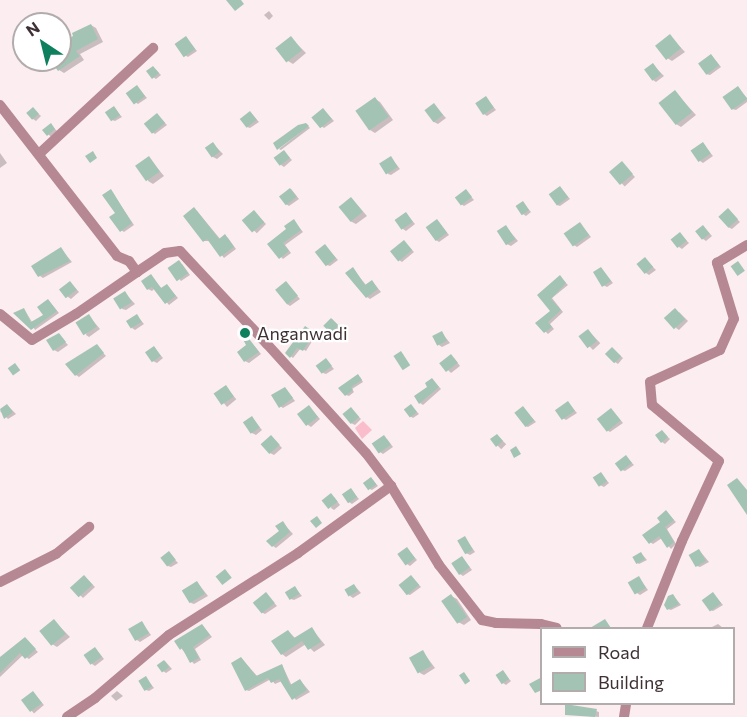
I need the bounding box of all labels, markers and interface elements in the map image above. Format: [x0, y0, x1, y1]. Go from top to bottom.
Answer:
north arrow [12, 12, 72, 72]
text: N [22, 17, 43, 40]
place label: Anganwadi [257, 322, 348, 344]
marker: Anganwadi [238, 326, 252, 340]
legend [540, 627, 735, 705]
text: Road [598, 641, 640, 663]
text: Building [598, 671, 664, 693]

